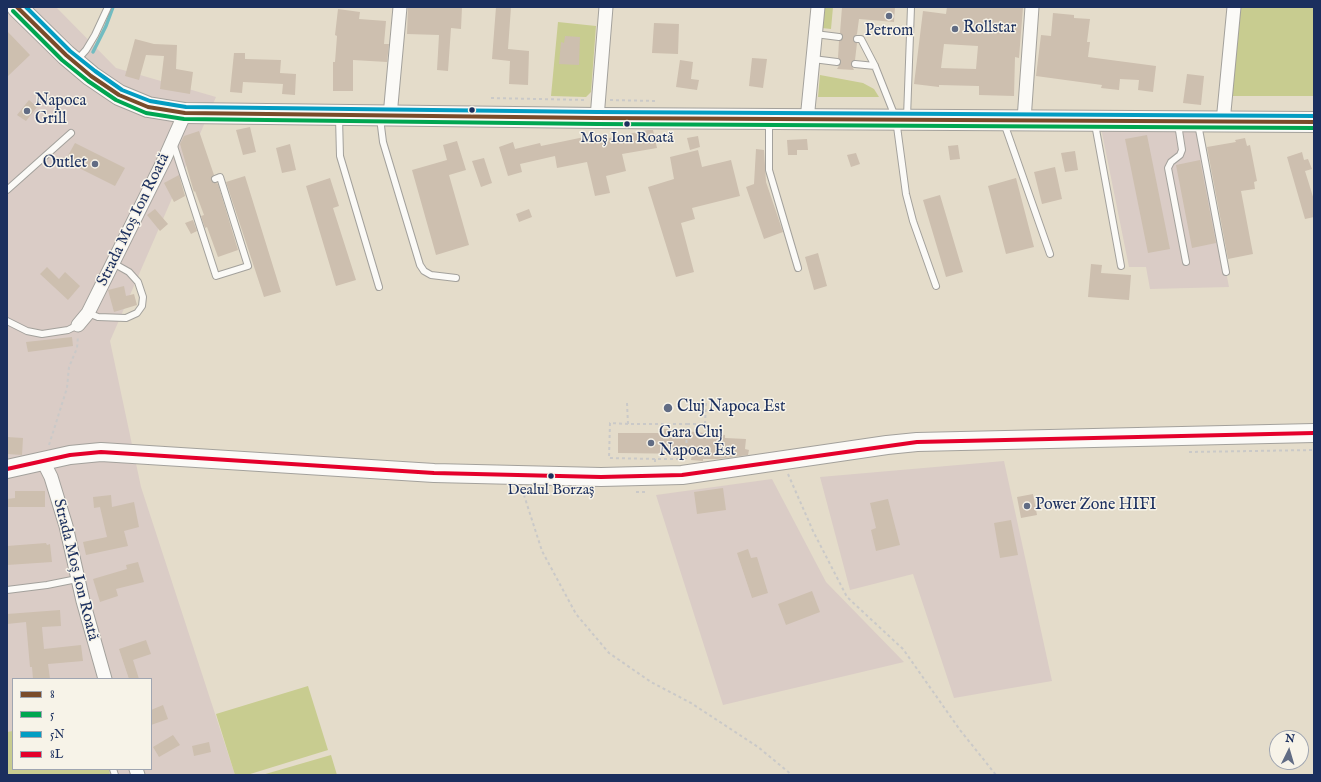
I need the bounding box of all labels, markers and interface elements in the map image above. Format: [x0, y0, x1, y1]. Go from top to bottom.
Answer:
marker: Petrom [884, 11, 894, 21]
place label: Rollstar [963, 19, 1016, 39]
place label: Petrom [865, 22, 913, 42]
marker: Rollstar [950, 24, 960, 34]
place label: Napoca Grill [35, 92, 86, 130]
unlabelled marker [467, 105, 477, 115]
marker: Napoca Grill [22, 106, 32, 116]
marker: Moș Ion Roată [622, 119, 632, 129]
place label: Moș Ion Roată [580, 130, 674, 148]
street label: Strada Moș Ion Roată [94, 150, 174, 290]
place label: Outlet [43, 154, 87, 174]
marker: Outlet [90, 159, 100, 169]
place label: Cluj Napoca Est [677, 398, 785, 418]
marker: Cluj Napoca Est [662, 402, 674, 414]
place label: Gara Cluj Napoca Est [659, 424, 736, 462]
marker: Gara Cluj Napoca Est [646, 438, 656, 448]
marker: Dealul Borzaș [546, 471, 556, 481]
place label: Dealul Borzaș [508, 482, 594, 500]
place label: Power Zone HIFI [1035, 496, 1156, 516]
street label: Strada Moș Ion Roată [48, 497, 102, 643]
marker: Power Zone HIFI [1022, 501, 1032, 511]
legend [12, 678, 152, 770]
text: 8 [50, 687, 55, 702]
text: 5 [50, 707, 54, 722]
text: 5N [50, 727, 65, 742]
north arrow [1269, 730, 1309, 770]
text: N [1285, 732, 1295, 746]
text: 8L [50, 747, 63, 762]

